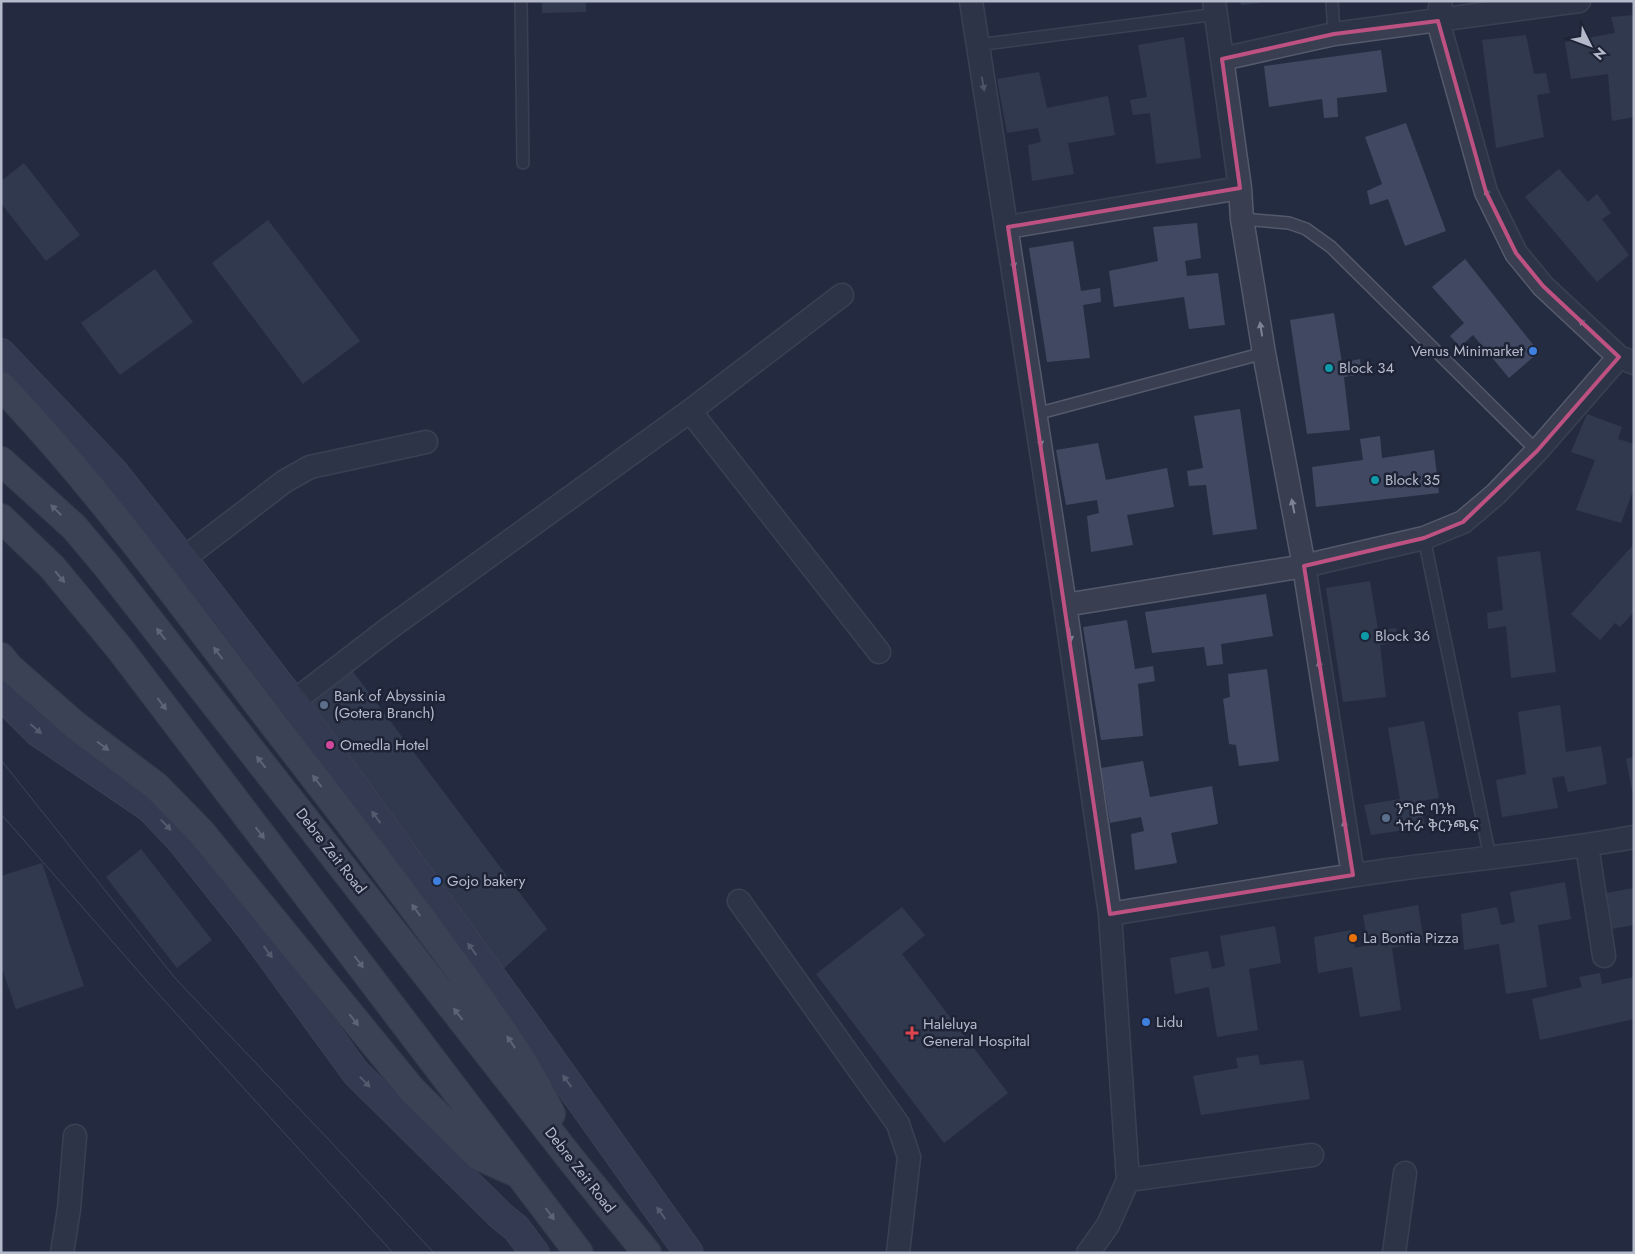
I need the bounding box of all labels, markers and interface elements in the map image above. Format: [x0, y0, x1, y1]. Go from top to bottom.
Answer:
north arrow [1565, 20, 1615, 70]
text: N [1589, 43, 1611, 65]
one-way arrow [980, 76, 988, 92]
one-way arrow [1484, 188, 1492, 202]
one-way arrow [1009, 254, 1017, 270]
one-way arrow [1578, 318, 1590, 330]
one-way arrow [1256, 321, 1264, 337]
place label: Venus Minimarket [1411, 340, 1523, 362]
marker: Venus Minimarket [1527, 345, 1539, 357]
place label: Block 34 [1339, 357, 1394, 379]
marker: Block 34 [1323, 362, 1335, 374]
one-way arrow [1036, 432, 1044, 448]
place label: Block 35 [1385, 469, 1440, 491]
marker: Block 35 [1369, 474, 1381, 486]
one-way arrow [1289, 498, 1297, 514]
one-way arrow [50, 504, 62, 516]
one-way arrow [55, 570, 66, 583]
place label: Block 36 [1375, 625, 1430, 647]
one-way arrow [1066, 627, 1074, 643]
one-way arrow [155, 628, 166, 641]
marker: Block 36 [1359, 630, 1371, 642]
one-way arrow [212, 647, 223, 660]
one-way arrow [1316, 658, 1324, 674]
place label: Bank of Abyssinia (Gotera Branch) [334, 685, 445, 724]
one-way arrow [156, 697, 167, 710]
marker: Bank of Abyssinia (Gotera Branch) [318, 699, 330, 711]
one-way arrow [30, 723, 42, 735]
place label: Omedla Hotel [340, 734, 429, 756]
marker: Omedla Hotel [324, 739, 336, 751]
one-way arrow [96, 741, 109, 752]
one-way arrow [256, 755, 266, 768]
one-way arrow [312, 775, 323, 788]
place label: ንግድ ባንክ ጎተራ ቅርንጫፍ [1396, 798, 1479, 837]
street label: Debre Zeit Road [290, 803, 372, 899]
one-way arrow [371, 811, 381, 824]
marker: ንግድ ባንክ ጎተራ ቅርንጫፍ [1380, 812, 1392, 824]
one-way arrow [160, 819, 172, 831]
one-way arrow [1341, 819, 1349, 835]
one-way arrow [255, 826, 266, 839]
place label: Gojo bakery [447, 870, 526, 892]
marker: Gojo bakery [431, 875, 443, 887]
one-way arrow [411, 903, 421, 917]
place label: La Bontia Pizza [1363, 927, 1459, 949]
marker: La Bontia Pizza [1347, 932, 1359, 944]
one-way arrow [466, 943, 477, 956]
one-way arrow [263, 945, 273, 959]
one-way arrow [354, 955, 364, 969]
one-way arrow [452, 1008, 463, 1021]
place label: Lidu [1156, 1011, 1183, 1033]
one-way arrow [349, 1013, 360, 1026]
place label: Haleluya General Hospital [923, 1013, 1030, 1052]
marker: Lidu [1140, 1016, 1152, 1028]
marker: Haleluya General Hospital [905, 1026, 919, 1040]
one-way arrow [506, 1035, 516, 1049]
one-way arrow [562, 1074, 572, 1088]
one-way arrow [359, 1076, 371, 1088]
street label: Debre Zeit Road [539, 1122, 621, 1218]
one-way arrow [656, 1206, 666, 1220]
one-way arrow [545, 1207, 555, 1221]

